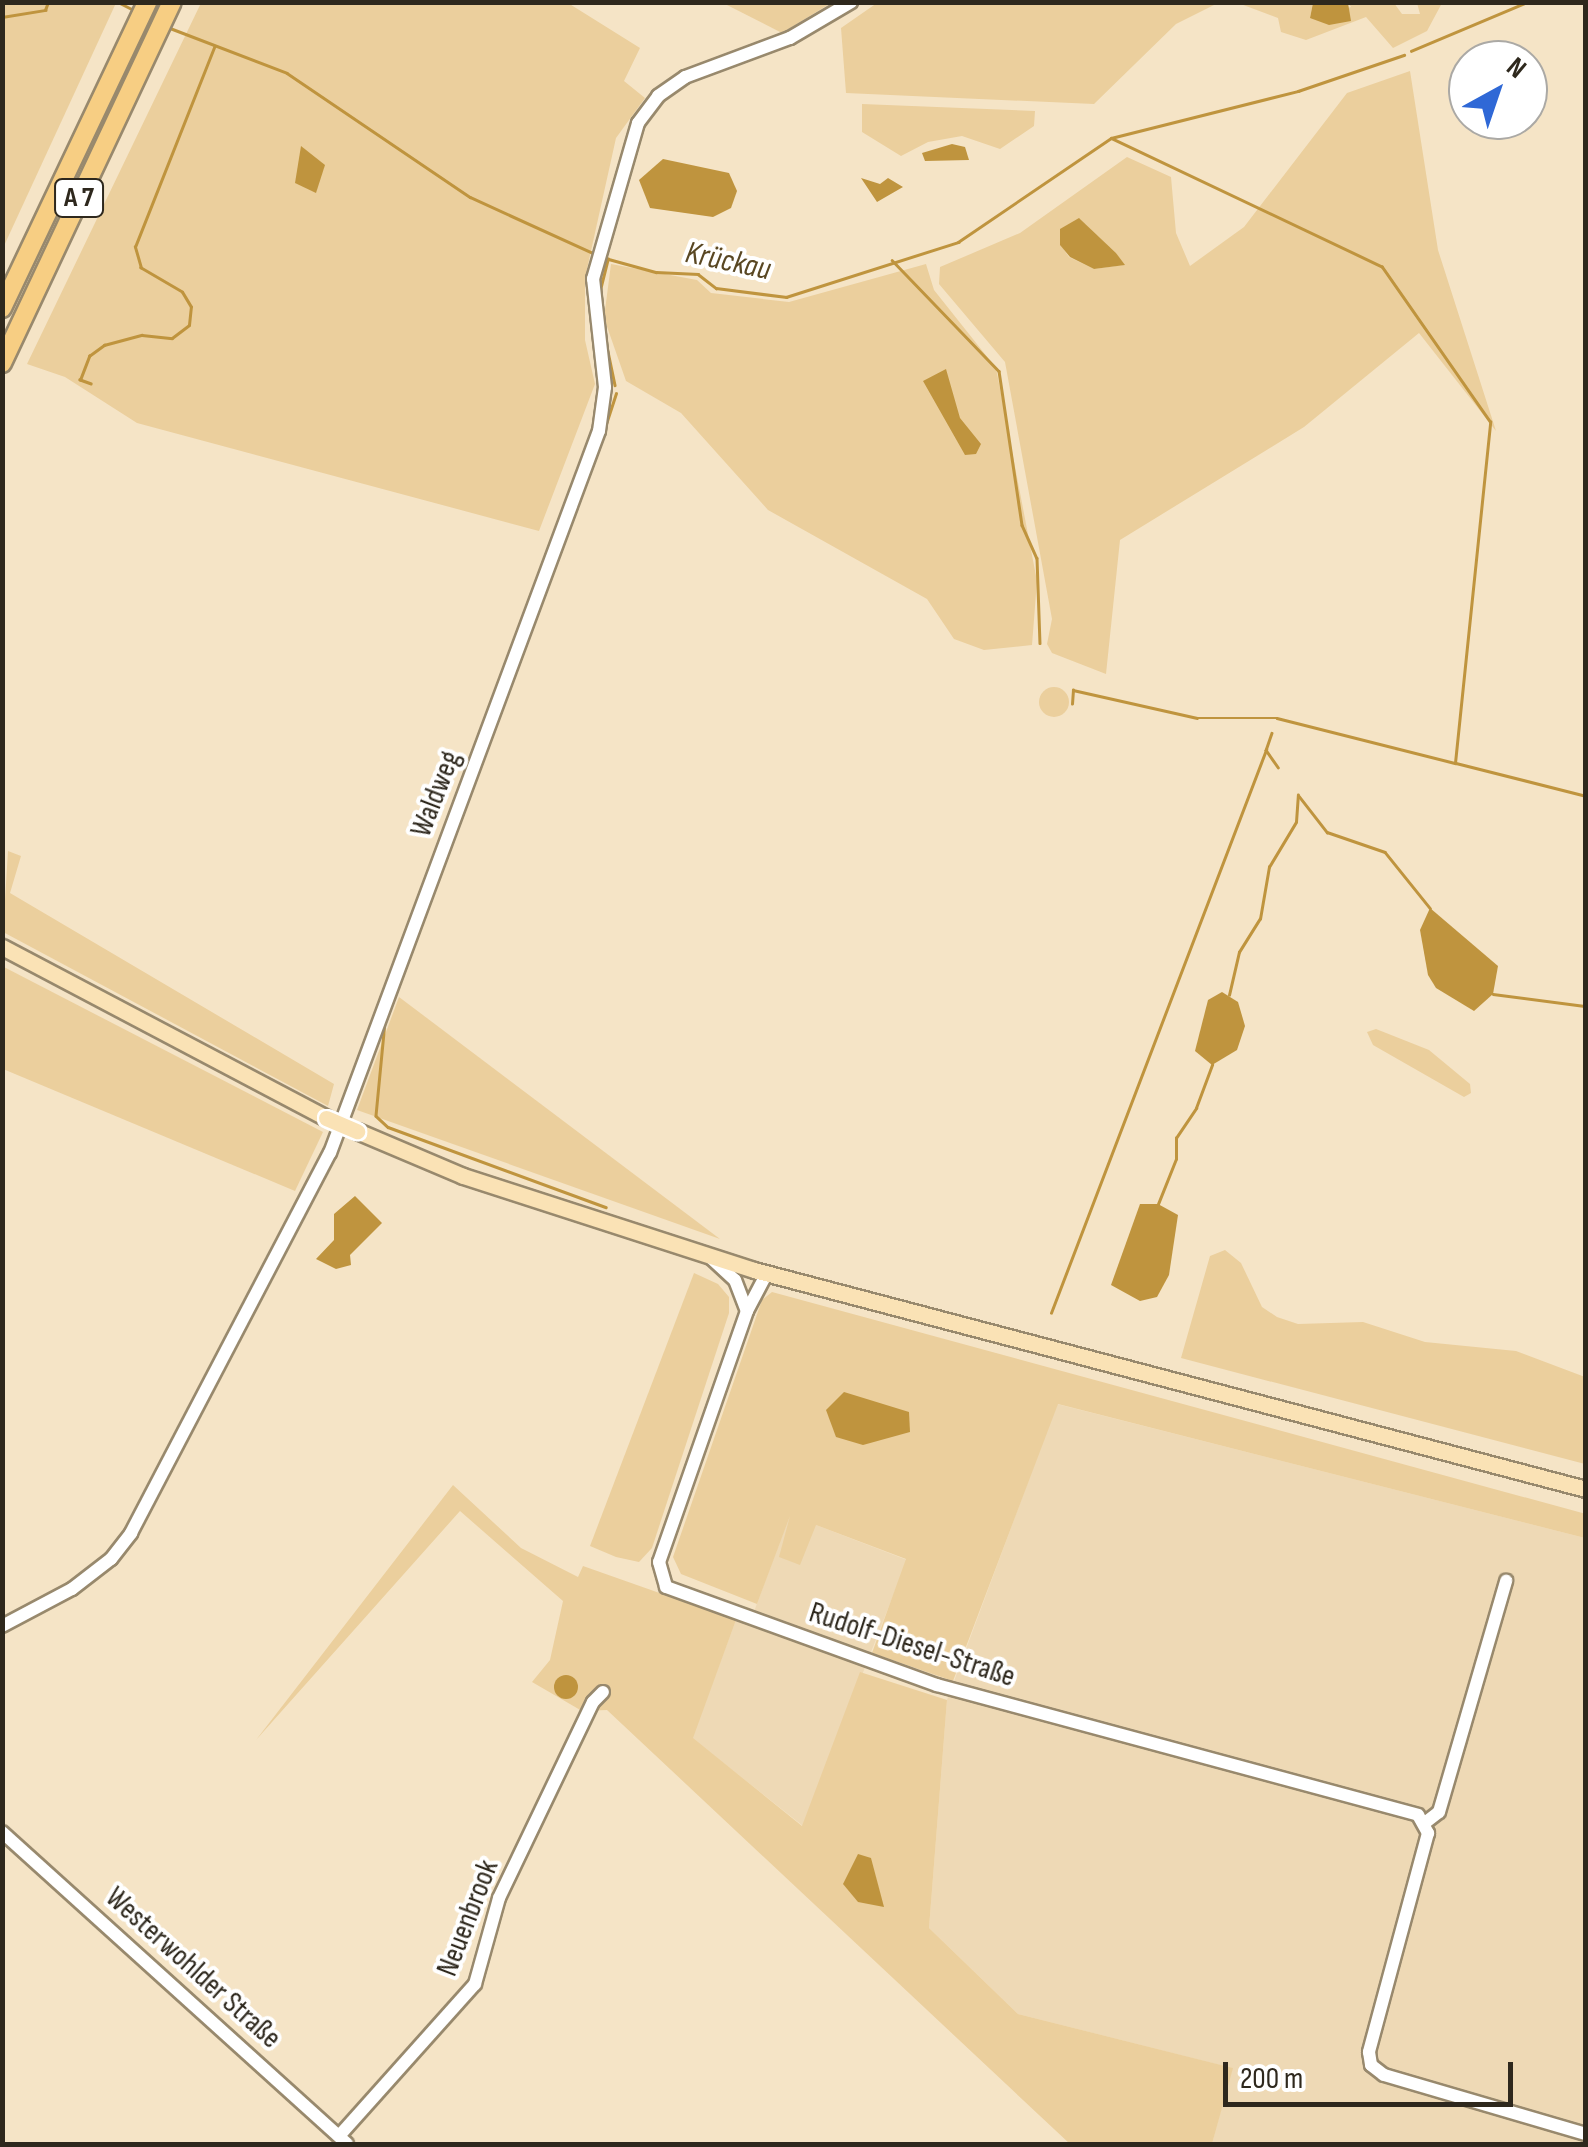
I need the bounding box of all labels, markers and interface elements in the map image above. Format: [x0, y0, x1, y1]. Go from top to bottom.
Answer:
north arrow [1448, 40, 1548, 140]
text: N [1500, 51, 1533, 86]
road number: A 7 [54, 175, 104, 221]
water label: Krückau [682, 234, 774, 290]
street label: Waldweg [403, 746, 469, 842]
street label: Rudolf-Diesel-Straße [805, 1595, 1019, 1695]
street label: Neuenbrook [429, 1855, 507, 1981]
street label: Westerwohlder Straße [98, 1880, 288, 2056]
scale bar [1228, 2042, 1518, 2104]
text: 200 m [1240, 2061, 1303, 2097]

